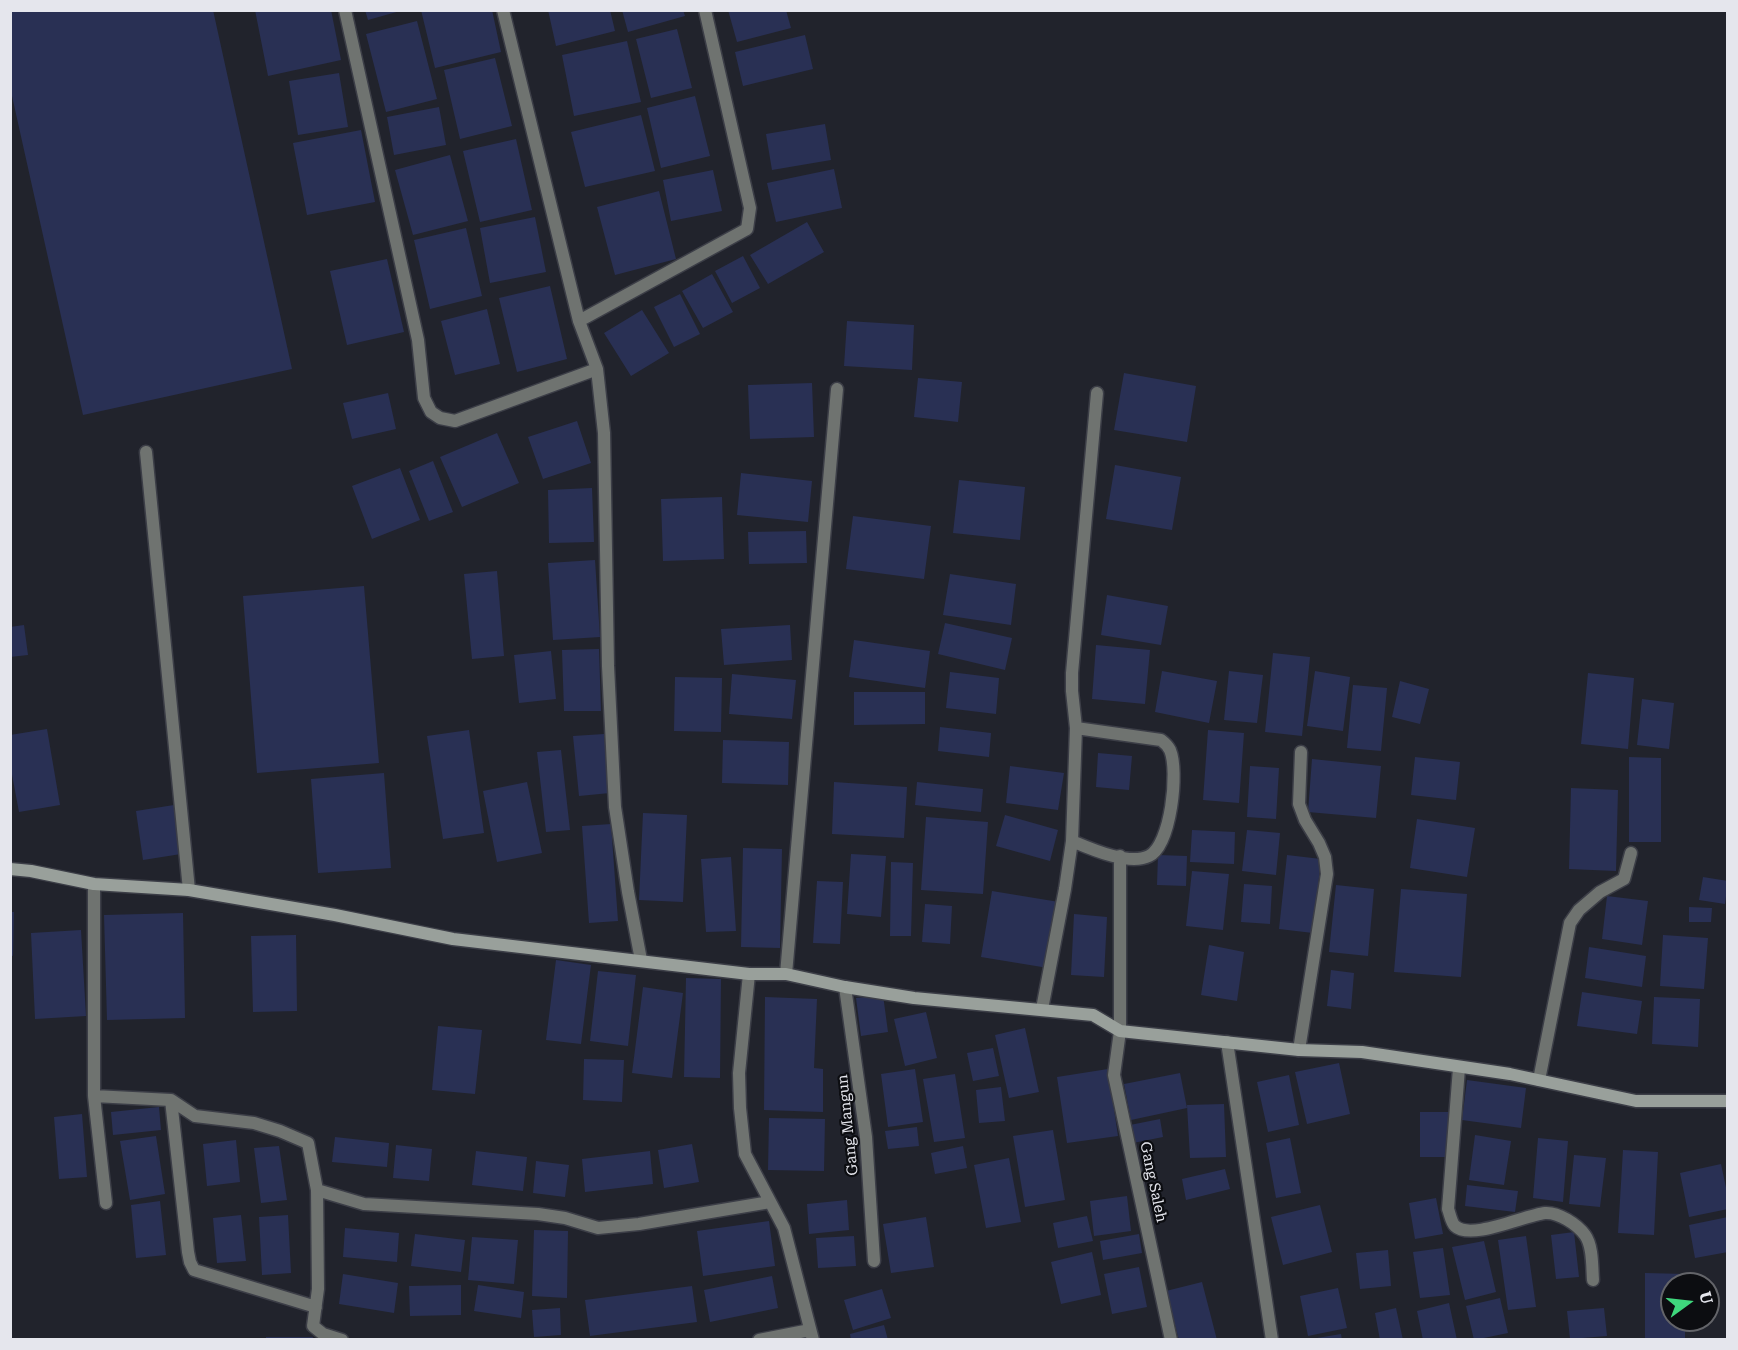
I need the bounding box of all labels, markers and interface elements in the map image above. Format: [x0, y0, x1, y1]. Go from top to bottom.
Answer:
street label: Gang Mangun [834, 1074, 862, 1176]
street label: Gang Saleh [1136, 1140, 1170, 1224]
north arrow [1660, 1272, 1720, 1332]
text: U [1695, 1289, 1717, 1306]

